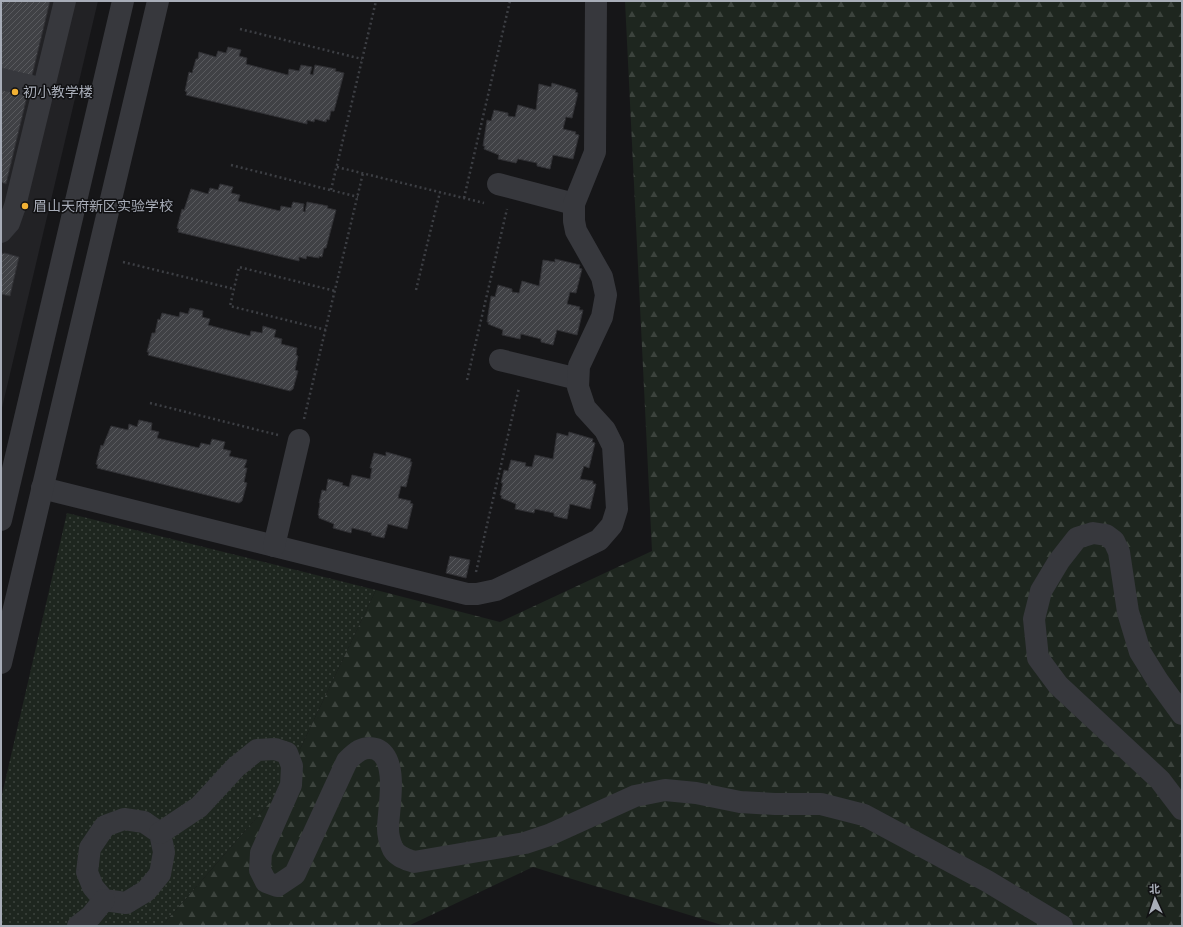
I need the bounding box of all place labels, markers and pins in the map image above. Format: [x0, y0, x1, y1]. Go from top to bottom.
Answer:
place label: 初小教学楼 [23, 84, 93, 100]
marker: 初小教学楼 [10, 87, 20, 97]
place label: 眉山天府新区实验学校 [33, 198, 173, 214]
marker: 眉山天府新区实验学校 [20, 201, 30, 211]

